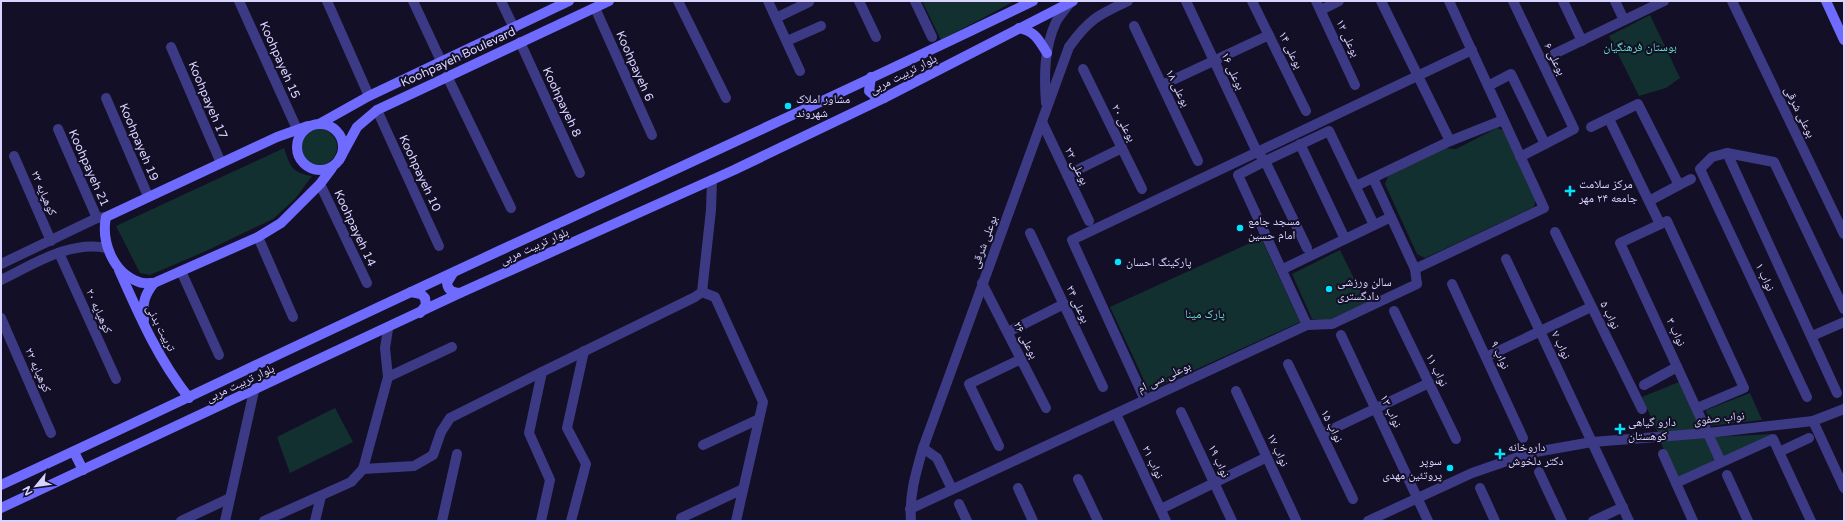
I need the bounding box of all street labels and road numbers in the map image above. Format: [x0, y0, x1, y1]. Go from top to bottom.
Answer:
street label: بوعلی ۱۲ [1333, 17, 1363, 59]
street label: Koohpayeh 15 [257, 19, 303, 101]
street label: Koohpayeh Boulevard [398, 24, 518, 90]
street label: Koohpayeh 6 [613, 29, 657, 103]
street label: بوعلی ۱۴ [1276, 29, 1306, 71]
street label: بوعلی ۶ [1541, 40, 1569, 78]
street label: بوعلی ۱۶ [1218, 50, 1248, 92]
street label: بلوار تربیت مربی [867, 51, 939, 97]
street label: Koohpayeh 17 [185, 59, 231, 141]
street label: Koohpayeh 8 [540, 65, 584, 139]
street label: بوعلی ۱۸ [1163, 67, 1193, 109]
street label: بوعلی شرقی [1781, 84, 1818, 140]
street label: Koohpayeh 19 [116, 101, 162, 183]
street label: بوعلی ۲۰ [1109, 102, 1139, 144]
street label: Koohpayeh 21 [66, 127, 112, 209]
street label: Koohpayeh 10 [396, 133, 444, 214]
street label: بوعلی ۲۲ [1062, 145, 1092, 187]
street label: کوهپایه ۲۳ [28, 168, 60, 218]
street label: Koohpayeh 14 [331, 188, 379, 269]
street label: بوعلی شرقی [968, 214, 1000, 271]
street label: بلوار تربیت مربی [497, 225, 571, 268]
street label: نواب ۱ [1752, 261, 1778, 294]
street label: بوعلی ۲۴ [1063, 283, 1093, 325]
street label: کوهپایه ۲۰ [83, 286, 115, 336]
street label: نواب ۵ [1597, 299, 1623, 332]
street label: تربیت بدنی [143, 303, 179, 354]
street label: نواب ۳ [1663, 316, 1689, 349]
street label: بوعلی ۲۶ [1010, 319, 1041, 361]
street label: نواب ۷ [1548, 329, 1574, 362]
street label: نواب ۹ [1487, 339, 1513, 372]
street label: کوهپایه ۲۲ [22, 345, 54, 395]
street label: نواب ۱۱ [1423, 351, 1451, 389]
street label: بوعلی سی ام [1135, 359, 1193, 396]
street label: بلوار تربیت مربی [204, 361, 277, 405]
street label: نواب ۱۳ [1377, 392, 1405, 430]
street label: نواب ۱۵ [1318, 407, 1346, 445]
street label: نواب صفوی [1693, 408, 1745, 428]
street label: نواب ۱۷ [1264, 431, 1292, 469]
street label: نواب ۱۹ [1205, 442, 1233, 480]
street label: نواب ۲۱ [1139, 443, 1167, 481]

